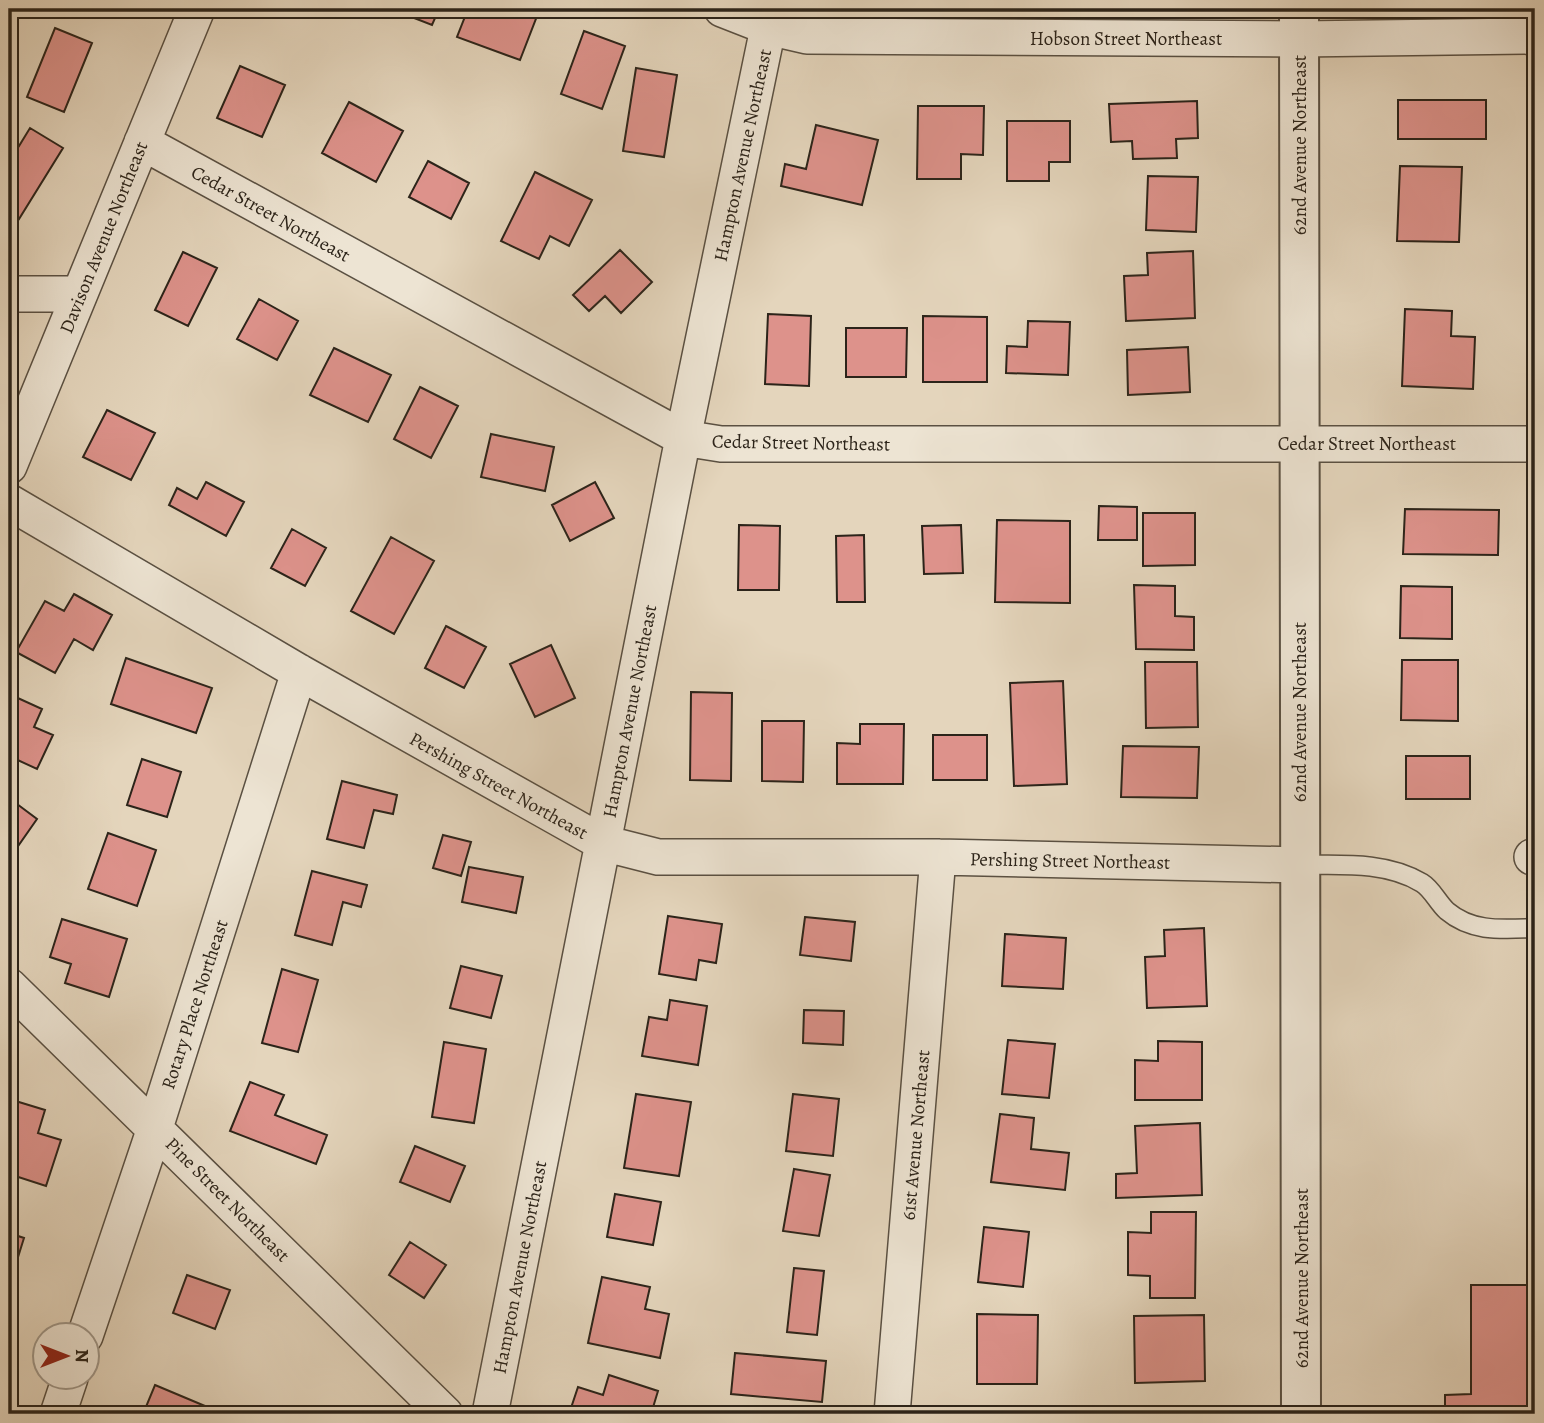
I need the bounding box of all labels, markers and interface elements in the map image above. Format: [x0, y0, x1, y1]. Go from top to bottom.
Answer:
street label: Hobson Street Northeast [1030, 26, 1222, 52]
street label: Hampton Avenue Northeast [708, 47, 778, 264]
street label: 62nd Avenue Northeast [1287, 55, 1313, 235]
street label: Davison Avenue Northeast [53, 137, 154, 337]
street label: Cedar Street Northeast [186, 159, 355, 268]
street label: Cedar Street Northeast [712, 428, 890, 458]
street label: Cedar Street Northeast [1278, 431, 1456, 457]
street label: Hampton Avenue Northeast [597, 602, 663, 820]
street label: 62nd Avenue Northeast [1287, 622, 1313, 802]
street label: Pershing Street Northeast [405, 726, 592, 846]
street label: Pershing Street Northeast [970, 846, 1170, 876]
street label: Rotary Place Northeast [155, 916, 235, 1093]
street label: 61st Avenue Northeast [896, 1049, 936, 1221]
street label: Pine Street Northeast [159, 1132, 295, 1268]
street label: Hampton Avenue Northeast [487, 1158, 553, 1376]
street label: 62nd Avenue Northeast [1289, 1188, 1315, 1368]
north arrow [32, 1322, 102, 1392]
text: N [69, 1349, 95, 1363]

